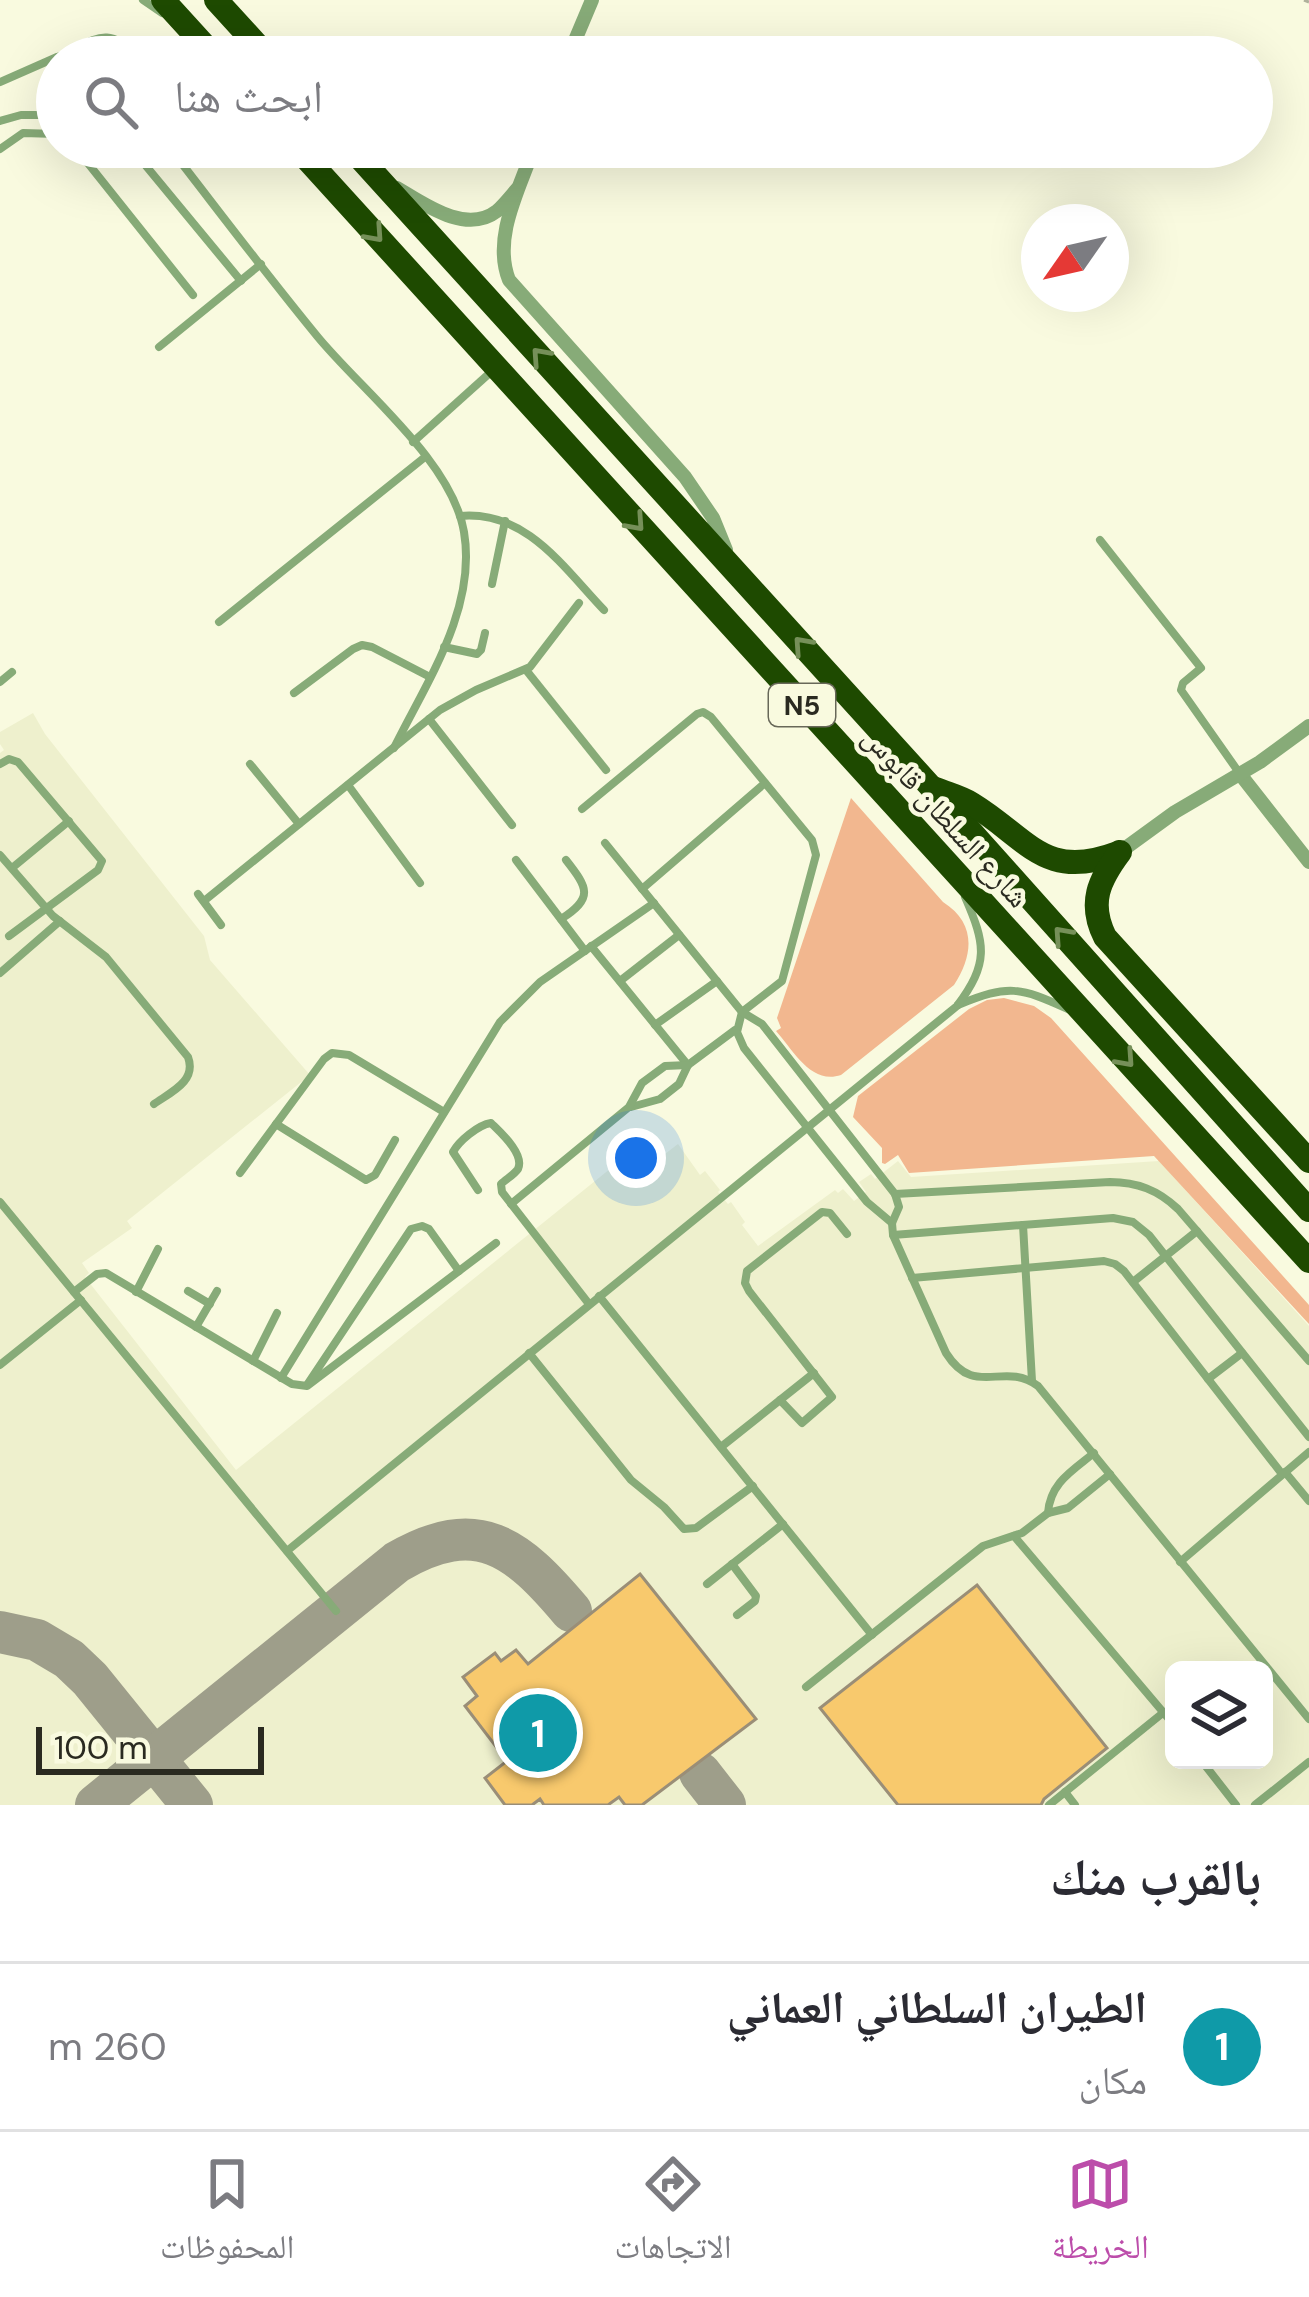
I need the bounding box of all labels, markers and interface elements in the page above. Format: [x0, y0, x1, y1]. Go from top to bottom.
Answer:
search box [36, 36, 1273, 168]
text: ابحث هنا [174, 67, 323, 126]
icon: search [78, 69, 144, 135]
north arrow [1021, 204, 1129, 312]
one-way arrow [361, 220, 382, 241]
one-way arrow [533, 349, 554, 370]
one-way arrow [622, 510, 643, 531]
one-way arrow [795, 637, 816, 659]
road number: N5 [769, 684, 835, 726]
street label: شارع السلطان قابوس [854, 718, 1038, 916]
one-way arrow [1055, 927, 1077, 949]
one-way arrow [1112, 1046, 1133, 1067]
your location [606, 1128, 666, 1188]
map controls [1165, 1661, 1273, 1769]
button: layers [1165, 1661, 1273, 1769]
pin: 1 [499, 1688, 577, 1778]
scale bar [36, 1721, 264, 1774]
text: 100 m [54, 1726, 148, 1769]
text: بالقرب منك [1050, 1844, 1261, 1911]
text: الطيران السلطاني العماني [727, 1978, 1147, 2037]
text: 260 m [48, 2021, 167, 2072]
text: 1 [1215, 2021, 1229, 2072]
text: مكان [1079, 2055, 1147, 2106]
tab: المحفوظات [160, 2151, 294, 2279]
tab: الاتجاهات [614, 2151, 732, 2279]
tab: الخريطة [1052, 2151, 1149, 2279]

